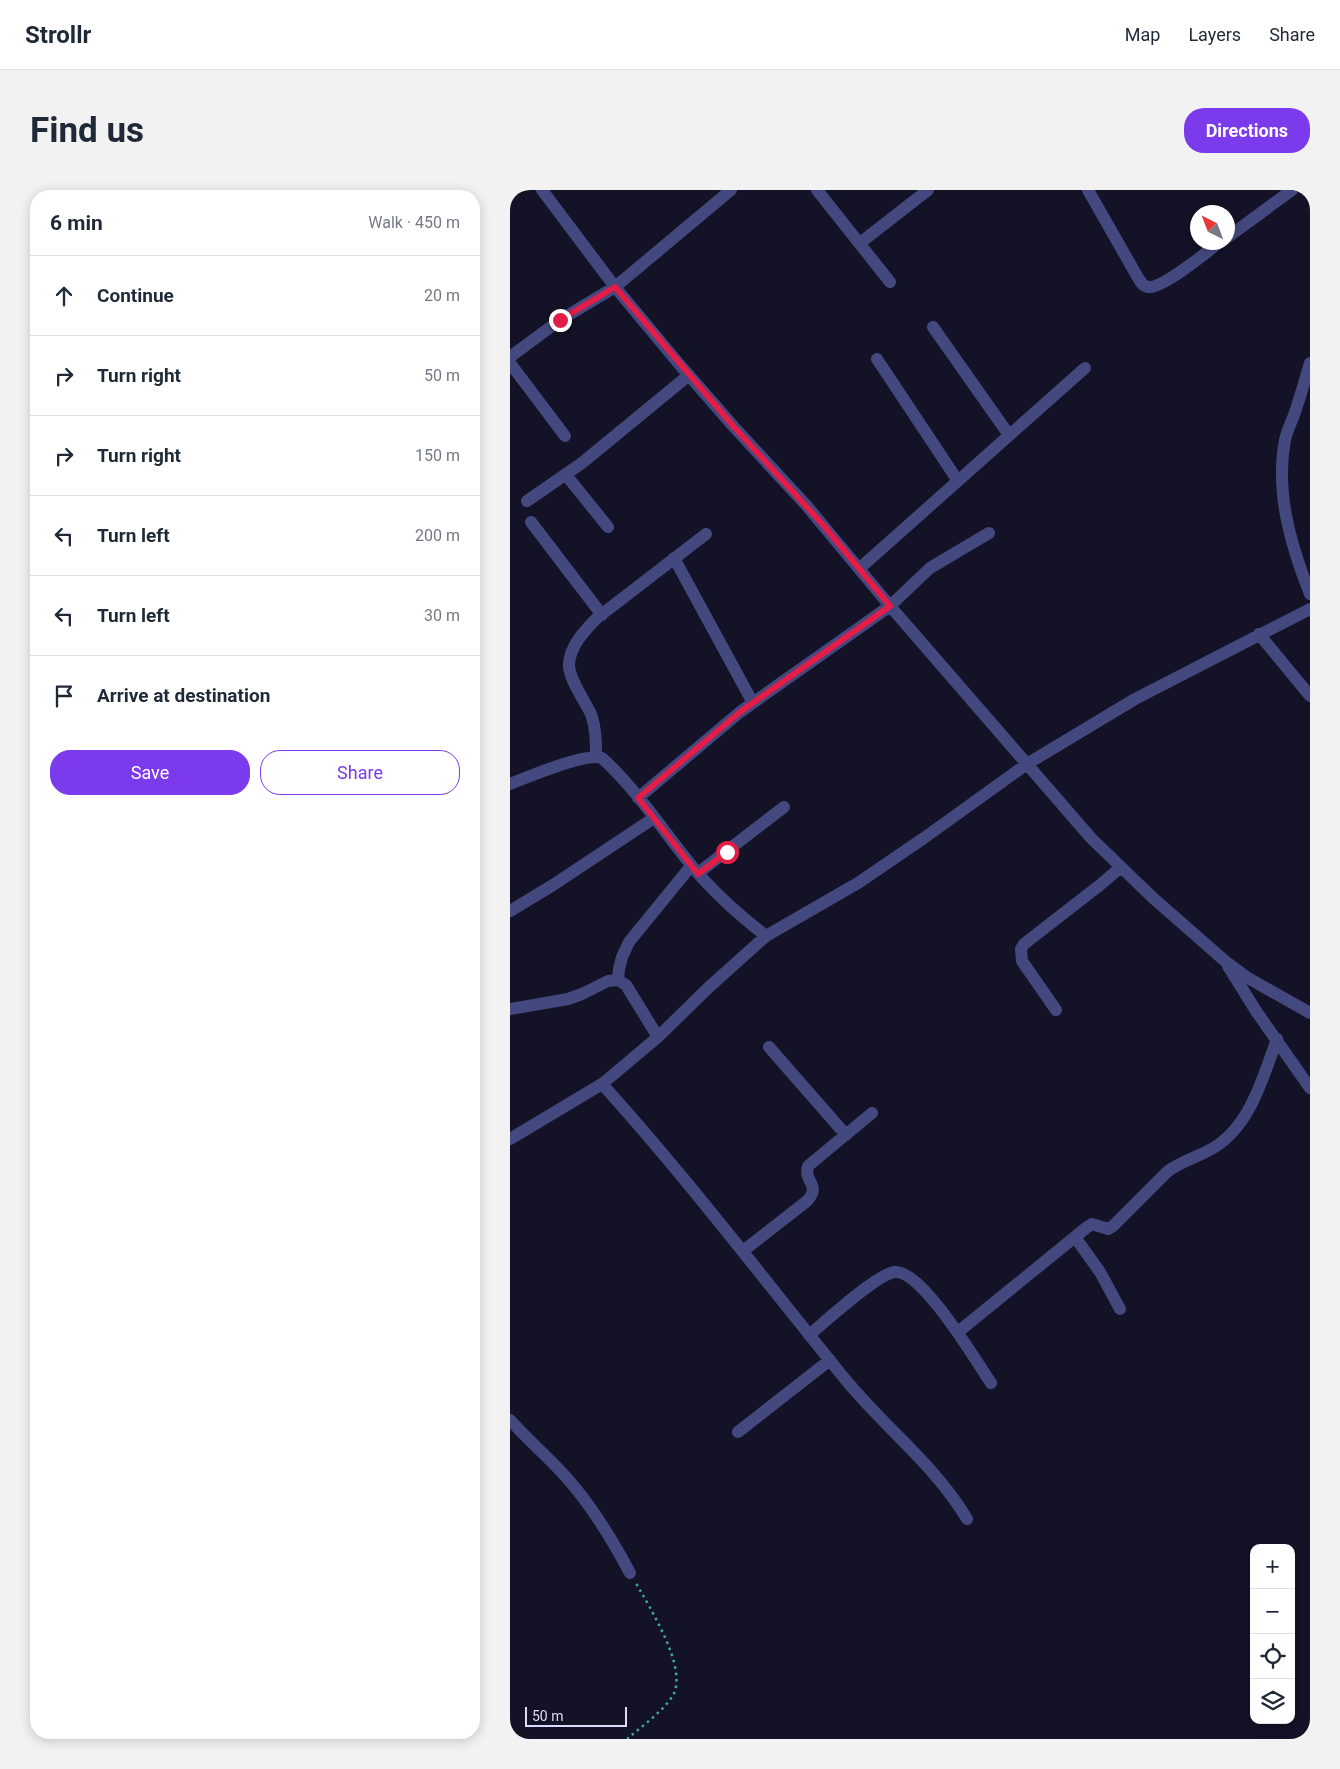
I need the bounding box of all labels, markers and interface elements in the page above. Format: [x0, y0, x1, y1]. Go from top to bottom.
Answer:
text: Strollr [25, 21, 91, 49]
text: Map [1125, 24, 1160, 45]
text: Layers [1188, 24, 1241, 45]
text: Share [1269, 24, 1315, 45]
button: Directions [1184, 108, 1310, 153]
text: Find us [30, 110, 144, 151]
north arrow [1190, 205, 1235, 250]
text: 6 min [50, 211, 103, 235]
text: Walk · 450 m [368, 213, 460, 232]
icon: ahead [50, 282, 78, 310]
text: Continue [97, 284, 174, 307]
text: 20 m [424, 286, 460, 305]
route end [549, 309, 572, 332]
icon: right [50, 362, 78, 390]
text: Turn right [97, 364, 181, 387]
text: 50 m [424, 366, 460, 385]
icon: right [50, 442, 78, 470]
text: Turn right [97, 444, 181, 467]
text: 150 m [415, 446, 460, 465]
icon: left [50, 522, 78, 550]
text: Turn left [97, 524, 170, 547]
text: 200 m [415, 526, 460, 545]
icon: left [50, 602, 78, 630]
text: Turn left [97, 604, 170, 627]
text: 30 m [424, 606, 460, 625]
icon: arrive [50, 682, 78, 710]
text: Arrive at destination [97, 684, 270, 707]
button: Save [50, 750, 250, 795]
button: Share [260, 750, 460, 795]
route start [716, 841, 739, 864]
map controls [1250, 1544, 1295, 1724]
button: + [1250, 1544, 1295, 1589]
button: − [1250, 1589, 1295, 1634]
button: locate [1250, 1634, 1295, 1679]
button: layers [1250, 1679, 1295, 1724]
scale bar [525, 1704, 628, 1727]
text: 50 m [532, 1708, 564, 1724]

